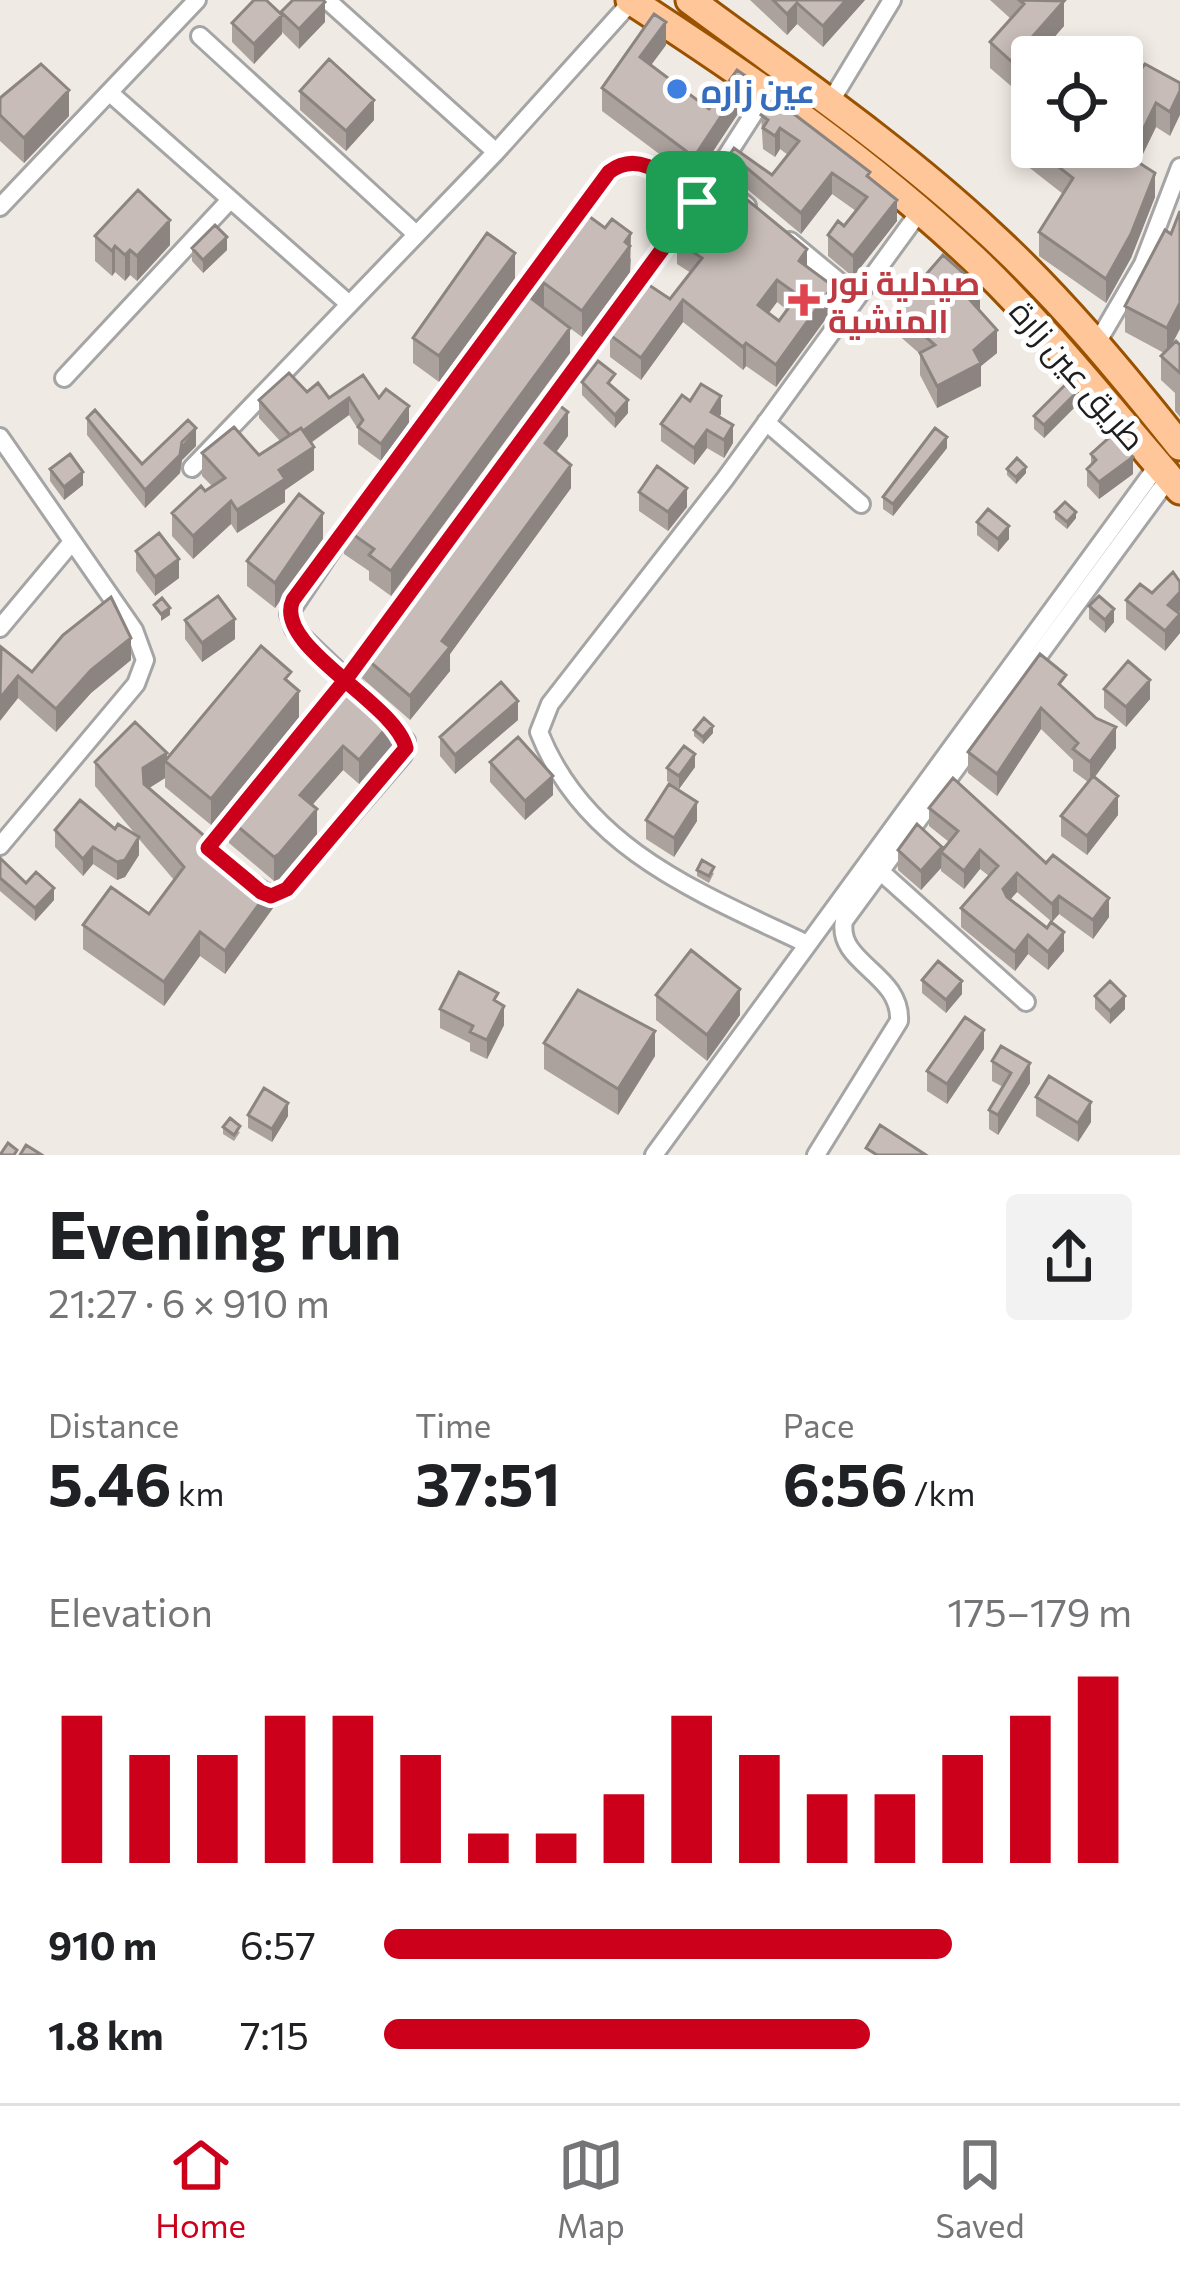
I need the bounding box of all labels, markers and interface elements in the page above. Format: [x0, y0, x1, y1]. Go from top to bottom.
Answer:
map controls [1011, 36, 1143, 168]
button: locate [1011, 36, 1143, 168]
place label: عين زاره [701, 69, 815, 112]
marker: عين زاره [664, 76, 690, 102]
pin [646, 151, 748, 253]
icon: arrive [664, 169, 730, 235]
place label: صيدلية نور المنشية [827, 261, 980, 340]
marker: صيدلية نور المنشية [791, 287, 817, 313]
street label: طريق عين زارة [1001, 290, 1155, 459]
text: Evening run [48, 1192, 402, 1273]
button: share [1006, 1194, 1132, 1320]
text: 21:27 · 6 × 910 m [48, 1278, 330, 1326]
text: Distance [48, 1404, 179, 1445]
text: Time [415, 1404, 491, 1445]
text: Pace [783, 1404, 854, 1445]
text: 5.46 [48, 1445, 171, 1518]
text: 37:51 [415, 1445, 561, 1518]
text: 6:56 [783, 1445, 908, 1518]
text: km [171, 1472, 224, 1513]
text: /km [908, 1472, 975, 1513]
text: Elevation [48, 1587, 213, 1635]
text: 175–179 m [947, 1587, 1132, 1635]
text: 910 m [48, 1920, 157, 1968]
text: 6:57 [240, 1920, 316, 1968]
text: 1.8 km [48, 2010, 163, 2058]
text: 7:15 [240, 2010, 309, 2058]
tab: Home [155, 2132, 246, 2245]
tab: Map [557, 2132, 625, 2245]
tab: Saved [936, 2132, 1025, 2245]

